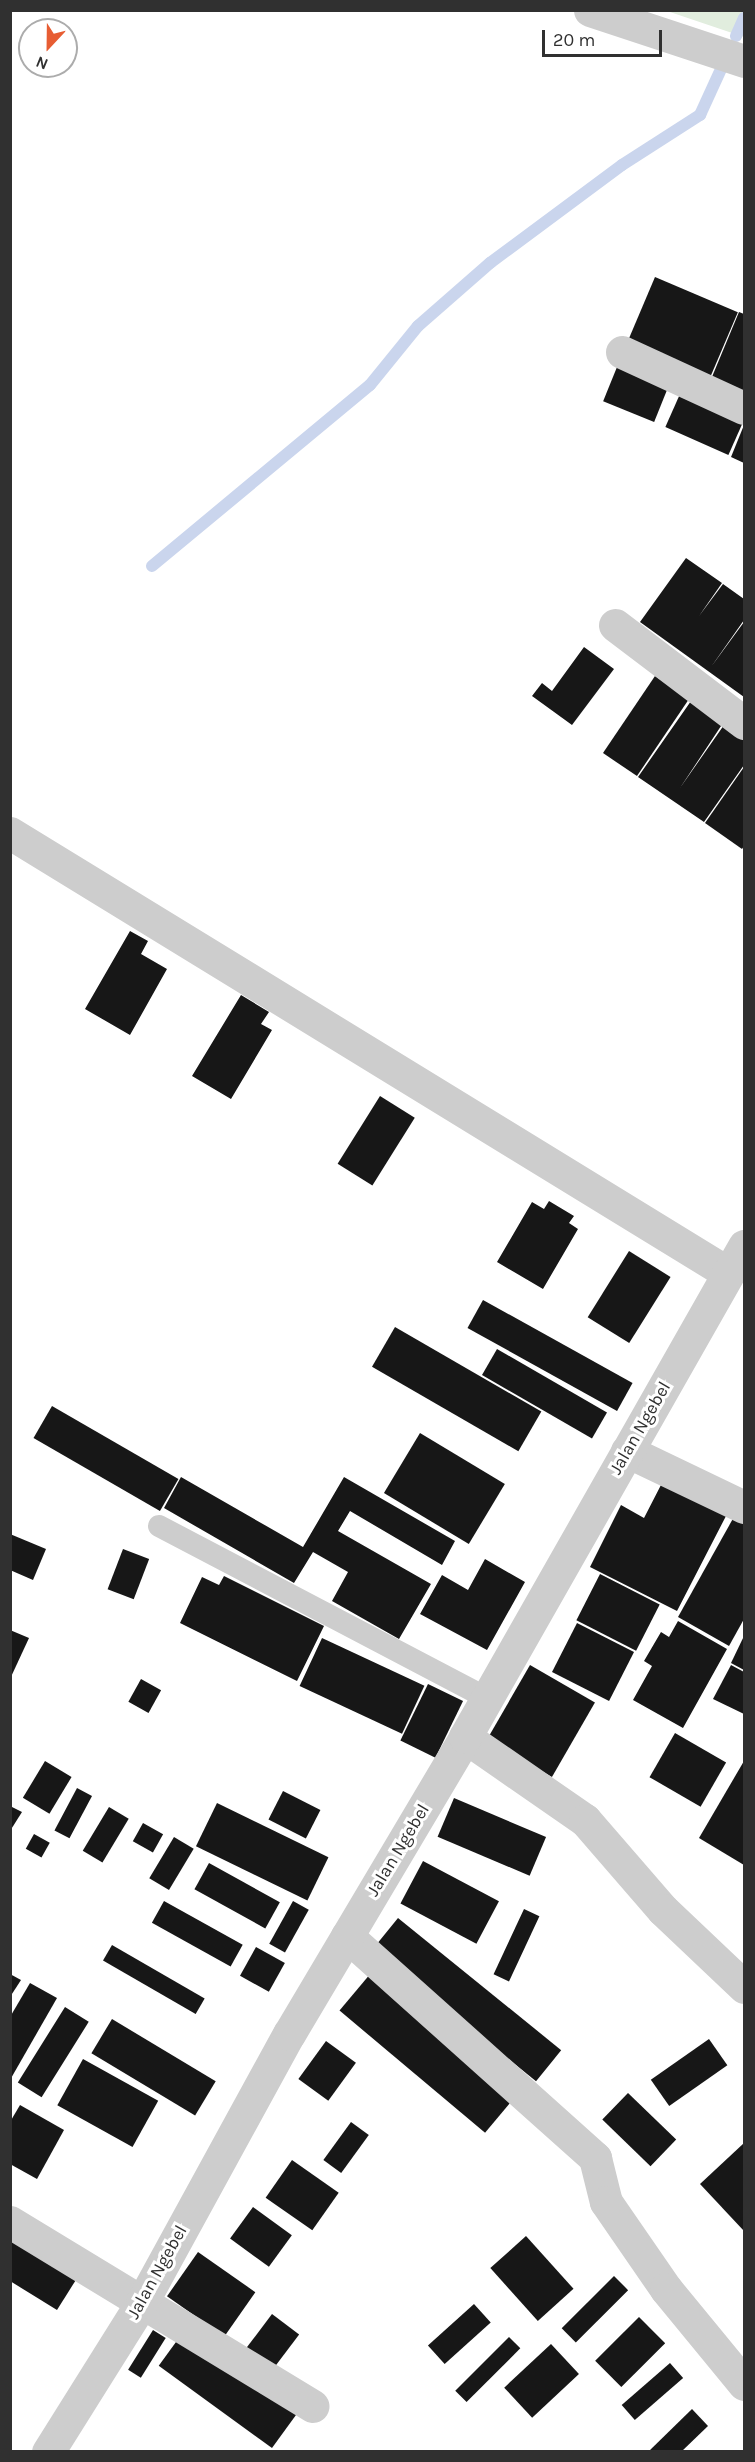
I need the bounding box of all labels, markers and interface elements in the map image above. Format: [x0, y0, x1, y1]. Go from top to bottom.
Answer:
north arrow [18, 18, 78, 78]
scale bar [545, 18, 665, 56]
text: 20 m [553, 29, 595, 51]
text: N [33, 52, 51, 74]
street label: Jalan Ngebel [605, 1378, 675, 1478]
street label: Jalan Ngebel [362, 1800, 434, 1900]
street label: Jalan Ngebel [122, 2221, 192, 2323]

